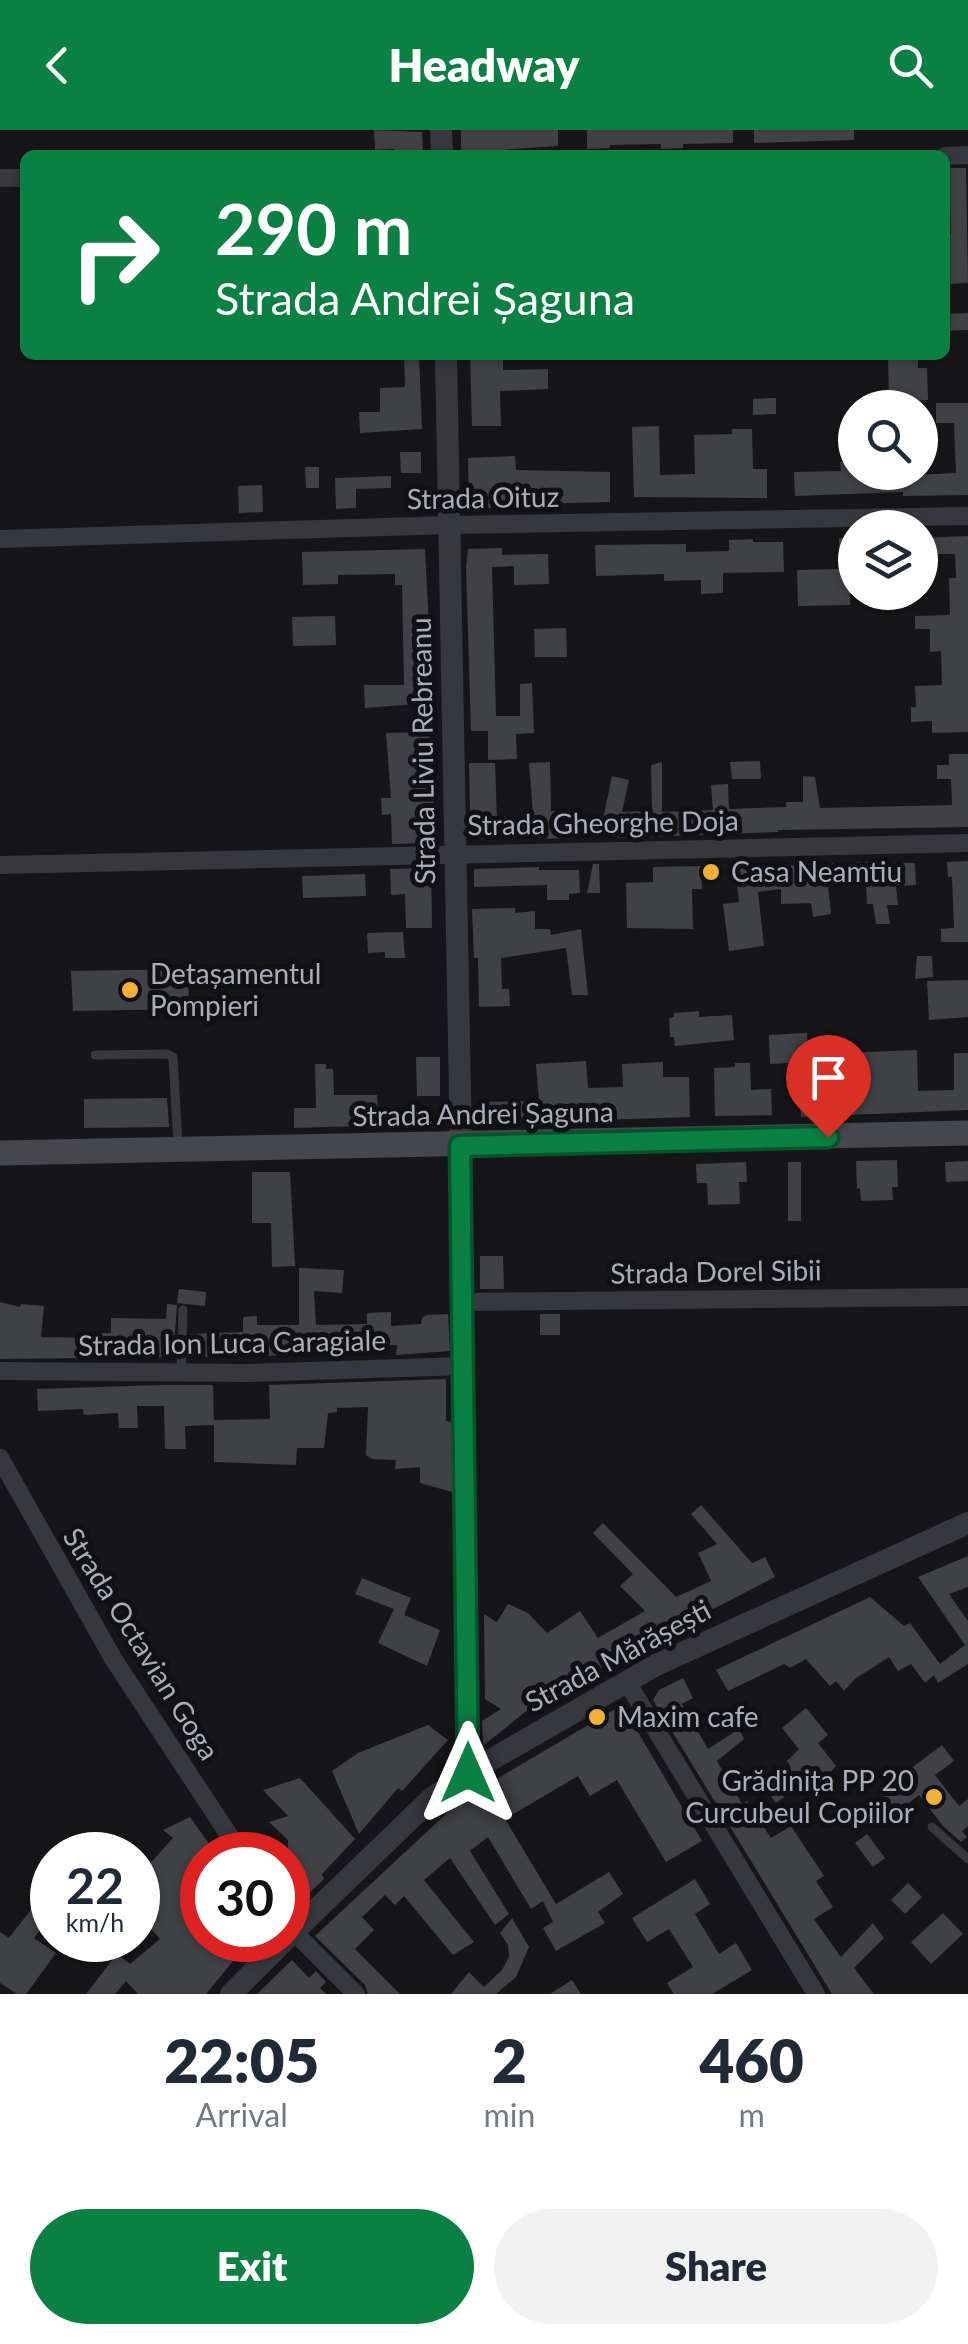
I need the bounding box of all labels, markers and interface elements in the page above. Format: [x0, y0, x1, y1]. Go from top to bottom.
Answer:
icon: back [30, 38, 85, 93]
text: Headway [389, 38, 579, 92]
icon: search [883, 38, 938, 93]
text: 290 m [215, 186, 412, 270]
icon: right [50, 190, 180, 320]
text: Strada Andrei Șaguna [215, 271, 635, 325]
map controls [838, 390, 938, 610]
button: search [838, 390, 938, 490]
street label: Strada Oituz [406, 479, 559, 515]
button: layers [838, 510, 938, 610]
street label: Strada Liviu Rebreanu [403, 617, 441, 885]
street label: Strada Gheorghe Doja [467, 803, 739, 841]
place label: Casa Neamtiu [731, 854, 902, 888]
marker: Casa Neamtiu [700, 861, 722, 883]
place label: Detașamentul Pompieri [150, 956, 321, 1022]
marker: Detașamentul Pompieri [119, 979, 141, 1001]
pin [786, 1035, 871, 1138]
icon: arrive [801, 1050, 856, 1105]
street label: Strada Andrei Șaguna [352, 1094, 614, 1132]
street label: Strada Dorel Sibii [610, 1252, 822, 1290]
street label: Strada Ion Luca Caragiale [78, 1322, 386, 1362]
street label: Strada Octavian Goga [57, 1521, 227, 1766]
street label: Strada Mărășești [519, 1592, 716, 1718]
place label: Maxim cafe [617, 1699, 759, 1733]
marker: Maxim cafe [586, 1706, 608, 1728]
position arrow [416, 1721, 520, 1825]
place label: Grădinița PP 20 Curcubeul Copiilor [685, 1763, 914, 1829]
marker: Grădinița PP 20 Curcubeul Copiilor [923, 1786, 945, 1808]
speed limit sign: 30 [180, 1832, 310, 1962]
text: 22 [66, 1855, 124, 1915]
text: km/h [66, 1907, 124, 1937]
text: 22:05 [164, 2024, 319, 2096]
text: 2 [492, 2024, 527, 2096]
text: 460 [699, 2024, 804, 2096]
text: Arrival [196, 2095, 288, 2134]
text: min [483, 2095, 535, 2134]
text: m [738, 2095, 765, 2134]
button: Exit [30, 2209, 474, 2324]
button: Share [494, 2209, 938, 2324]

